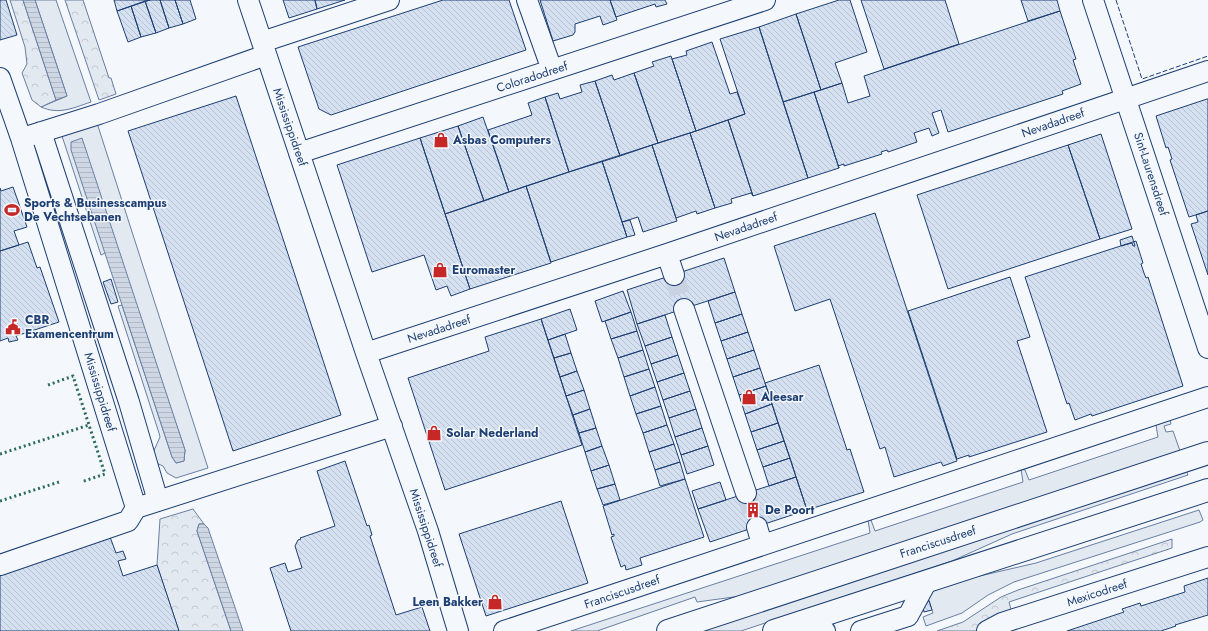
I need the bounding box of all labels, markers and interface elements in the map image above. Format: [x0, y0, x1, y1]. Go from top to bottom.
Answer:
street label: Coloradodreef [494, 57, 570, 97]
street label: Mississippidreef [268, 85, 312, 169]
street label: Nevadadreef [1019, 104, 1087, 142]
street label: Sint-Laurensdreef [1129, 130, 1173, 219]
shop icon: Asbas Computers [432, 131, 450, 149]
place label: Asbas Computers [452, 131, 551, 149]
place label: Sports & Businesscampus De Vechtsebanen [24, 194, 167, 226]
sports icon: Sports & Businesscampus De Vechtsebanen [3, 201, 21, 219]
street label: Nevadadreef [712, 208, 780, 246]
shop icon: Euromaster [431, 261, 449, 279]
place label: Euromaster [452, 261, 515, 279]
street label: Nevadadreef [405, 310, 473, 348]
place label: CBR Examencentrum [25, 311, 114, 343]
public building icon: CBR Examencentrum [4, 318, 22, 336]
street label: Mississippidreef [79, 350, 121, 434]
shop icon: Aleesar [740, 388, 758, 406]
place label: Aleesar [760, 388, 804, 406]
shop icon: Solar Nederland [425, 424, 443, 442]
place label: Solar Nederland [446, 424, 538, 442]
street label: Mississippidreef [405, 486, 447, 570]
building icon: De Poort [744, 501, 762, 519]
place label: De Poort [765, 501, 814, 519]
street label: Franciscusdreef [898, 521, 979, 563]
street label: Franciscusdreef [582, 570, 663, 613]
street label: Mexicodreef [1064, 575, 1130, 611]
place label: Leen Bakker [412, 593, 483, 611]
shop icon: Leen Bakker [486, 593, 504, 611]

